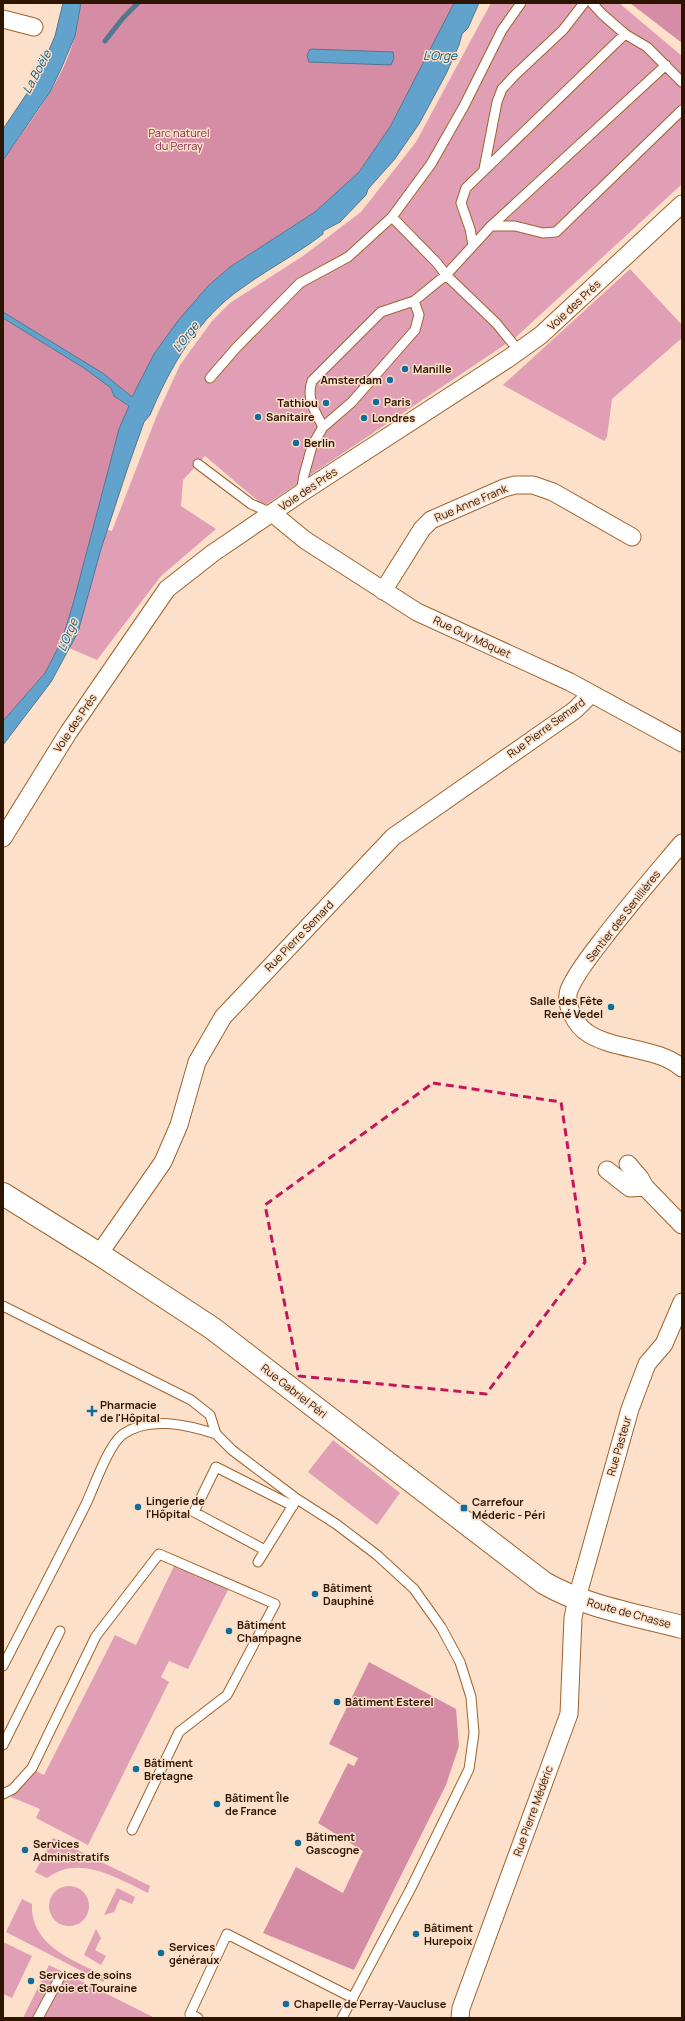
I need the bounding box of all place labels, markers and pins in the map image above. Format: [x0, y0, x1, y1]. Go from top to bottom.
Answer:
place label: Manille [413, 361, 452, 376]
marker: Manille [400, 364, 410, 374]
place label: Amsterdam [320, 372, 382, 387]
marker: Amsterdam [385, 375, 395, 385]
place label: Paris [384, 394, 411, 409]
place label: Tathiou [277, 395, 318, 410]
marker: Paris [371, 397, 381, 407]
marker: Tathiou [321, 398, 331, 408]
place label: Sanitaire [266, 409, 315, 424]
place label: Londres [372, 410, 415, 425]
marker: Sanitaire [253, 412, 263, 422]
marker: Londres [359, 413, 369, 423]
place label: Berlin [304, 435, 335, 450]
marker: Berlin [291, 438, 301, 448]
place label: Salle des Fête René Vedel [530, 993, 603, 1021]
marker: Salle des Fête René Vedel [606, 1002, 616, 1012]
place label: Pharmacie de l'Hôpital [100, 1397, 160, 1425]
marker: Pharmacie de l'Hôpital [87, 1406, 97, 1416]
place label: Lingerie de l'Hôpital [146, 1493, 205, 1521]
place label: Carrefour Méderic - Péri [472, 1494, 545, 1522]
marker: Lingerie de l'Hôpital [133, 1502, 143, 1512]
marker: Carrefour Méderic - Péri [459, 1503, 469, 1513]
place label: Bâtiment Dauphiné [323, 1580, 375, 1608]
marker: Bâtiment Dauphiné [310, 1589, 320, 1599]
place label: Bâtiment Champagne [237, 1617, 302, 1645]
marker: Bâtiment Champagne [224, 1626, 234, 1636]
place label: Bâtiment Esterel [345, 1694, 434, 1709]
marker: Bâtiment Esterel [332, 1697, 342, 1707]
place label: Bâtiment Bretagne [144, 1755, 194, 1783]
marker: Bâtiment Bretagne [131, 1764, 141, 1774]
place label: Bâtiment Île de France [225, 1790, 289, 1818]
marker: Bâtiment Île de France [212, 1799, 222, 1809]
place label: Bâtiment Gascogne [306, 1829, 360, 1857]
place label: Services Administratifs [33, 1836, 109, 1864]
marker: Bâtiment Gascogne [293, 1838, 303, 1848]
marker: Services Administratifs [20, 1845, 30, 1855]
place label: Bâtiment Hurepoix [424, 1920, 473, 1948]
marker: Bâtiment Hurepoix [411, 1929, 421, 1939]
place label: Services généraux [169, 1939, 219, 1967]
marker: Services généraux [156, 1948, 166, 1958]
place label: Services de soins Savoie et Touraine [39, 1967, 137, 1995]
marker: Services de soins Savoie et Touraine [26, 1976, 36, 1986]
place label: Chapelle de Perray-Vaucluse [294, 1996, 447, 2011]
marker: Chapelle de Perray-Vaucluse [281, 1999, 291, 2009]

